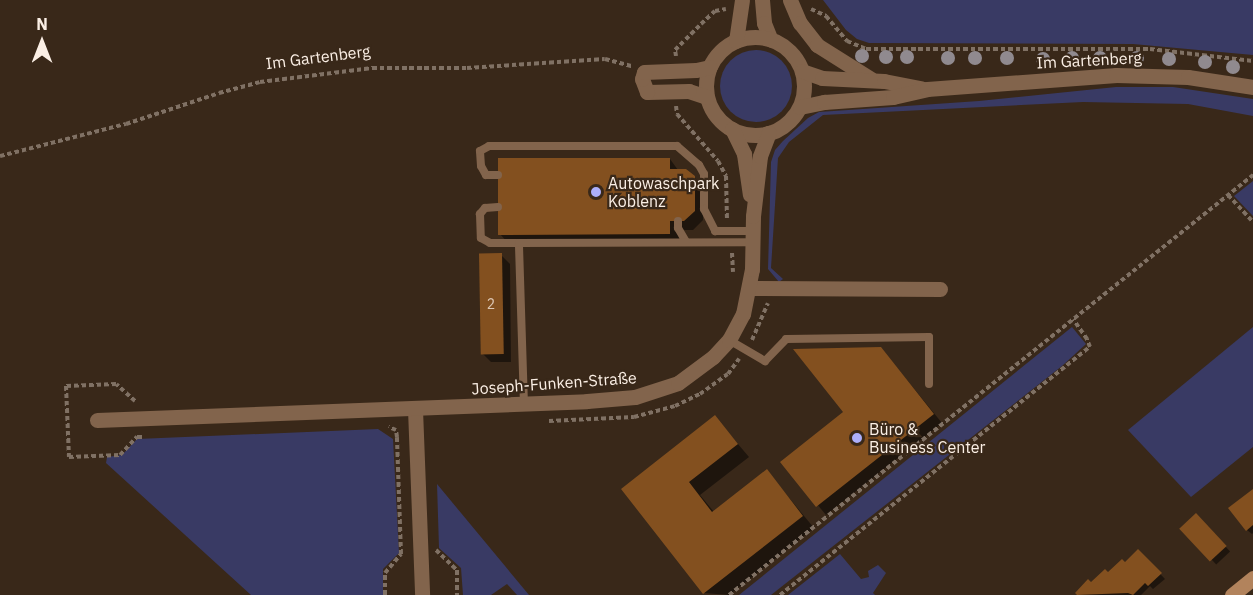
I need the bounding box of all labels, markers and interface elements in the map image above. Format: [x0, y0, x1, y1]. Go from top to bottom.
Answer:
north arrow [12, 12, 72, 72]
text: N [36, 14, 48, 34]
street label: Im Gartenberg [265, 41, 371, 73]
street label: Im Gartenberg [1036, 48, 1142, 72]
place label: Autowaschpark Koblenz [608, 173, 720, 211]
marker: Autowaschpark Koblenz [589, 185, 603, 199]
house number: 2 [487, 296, 495, 312]
street label: Joseph-Funken-Straße [471, 368, 637, 398]
place label: Büro & Business Center [869, 419, 985, 457]
marker: Büro & Business Center [850, 431, 864, 445]

